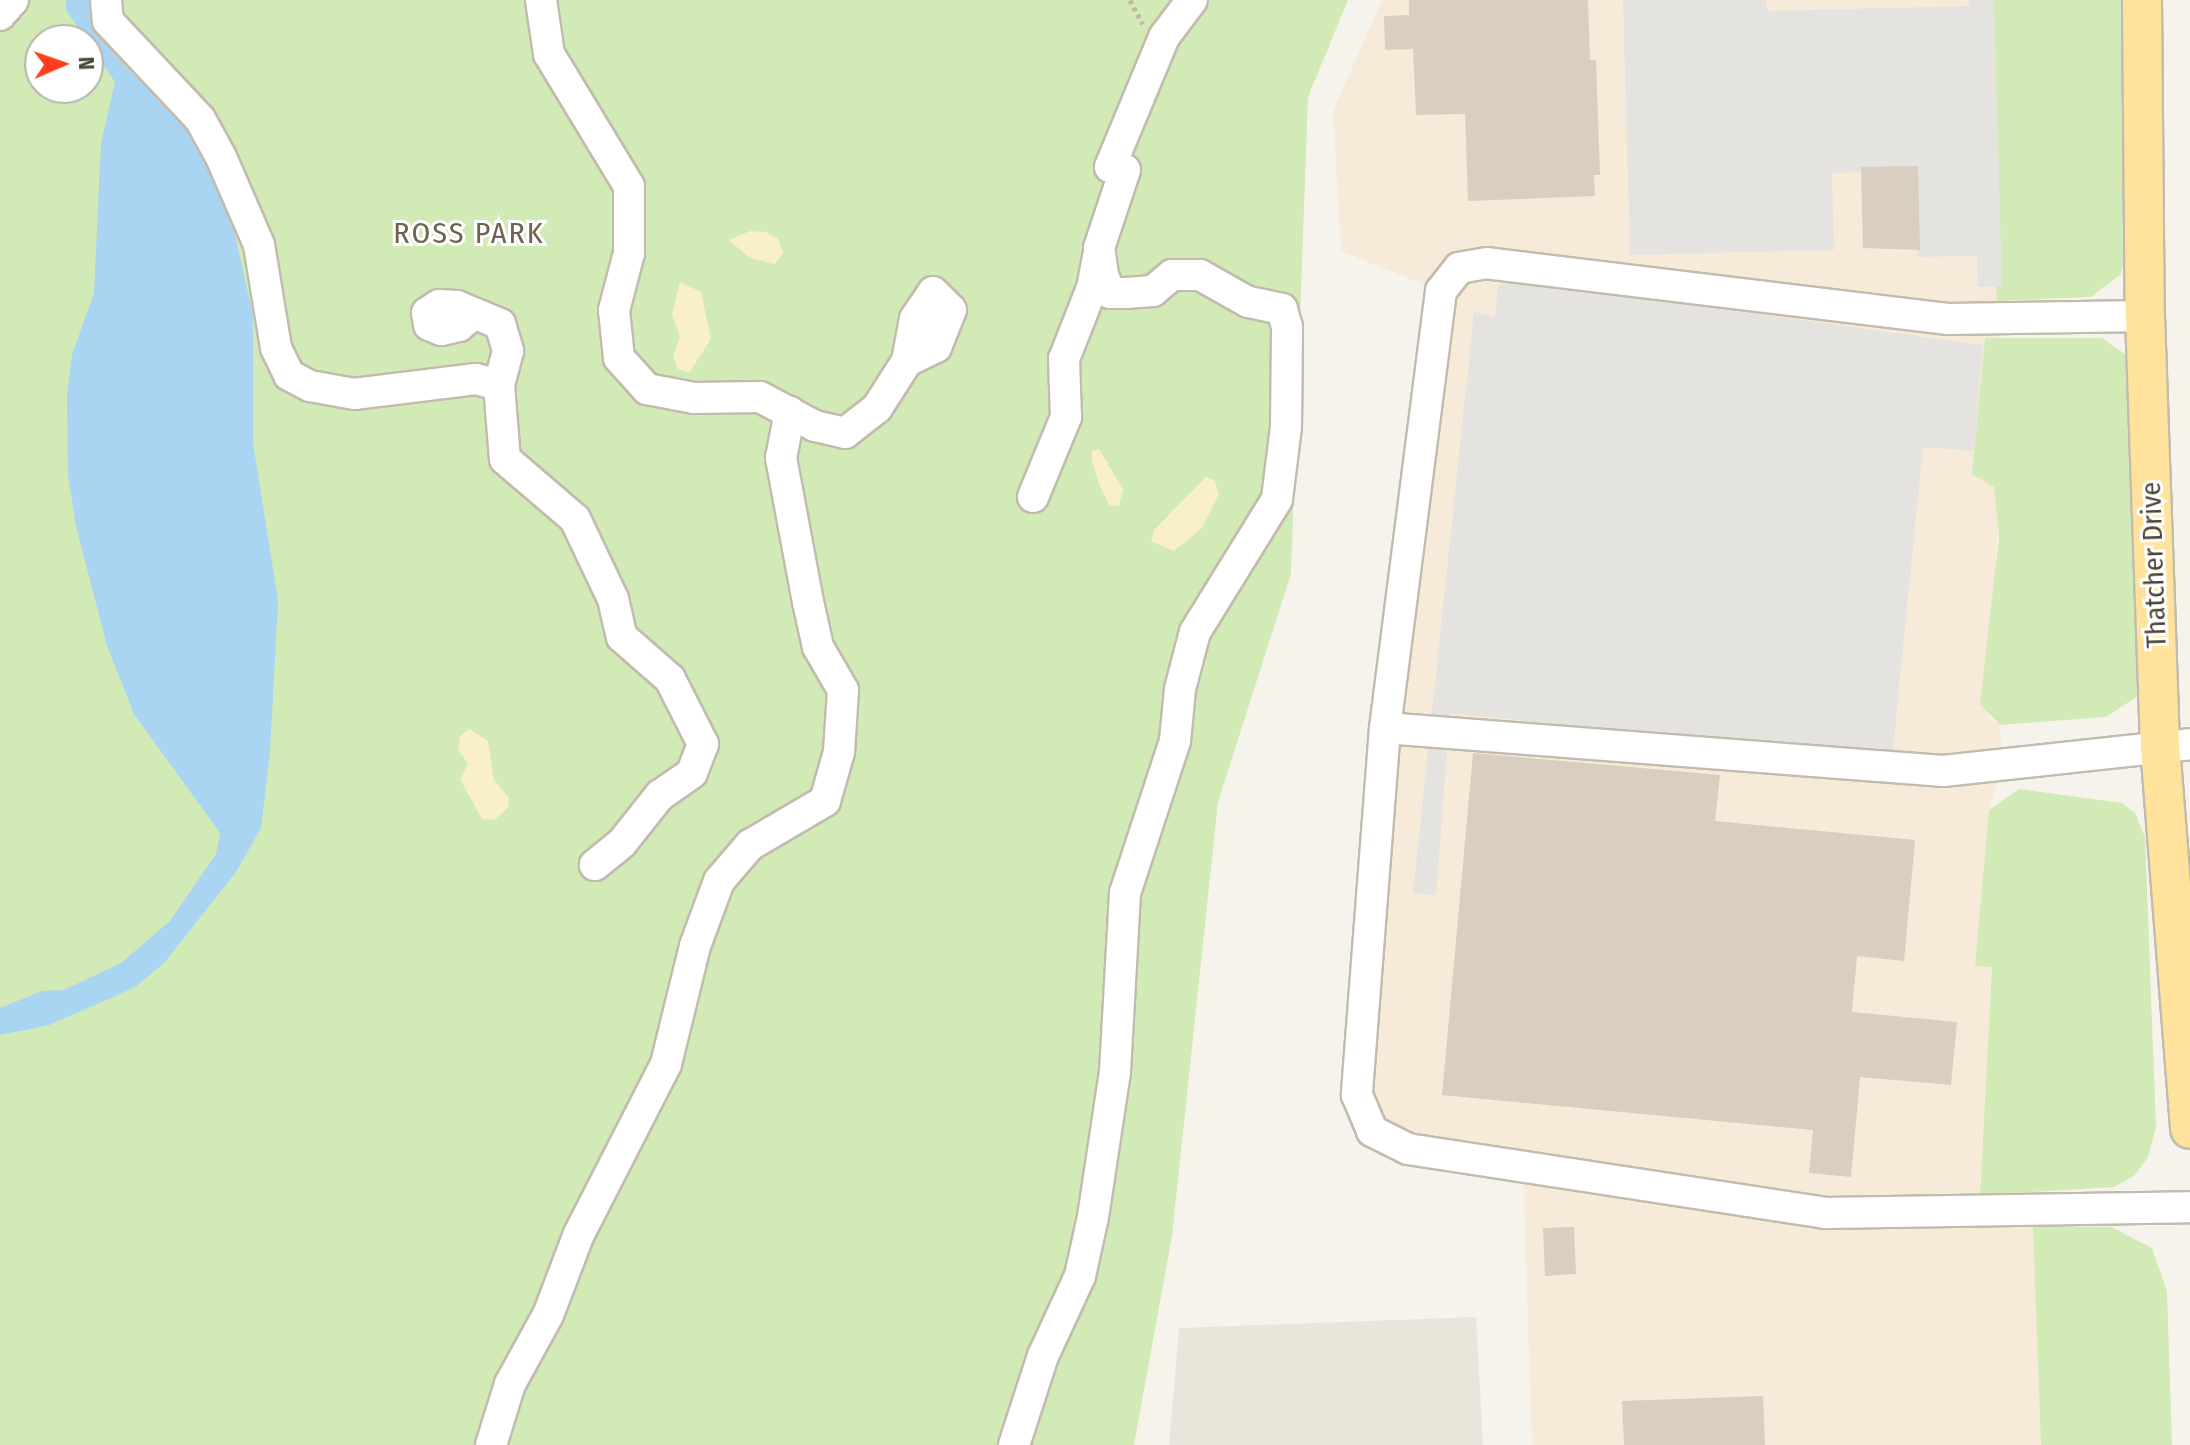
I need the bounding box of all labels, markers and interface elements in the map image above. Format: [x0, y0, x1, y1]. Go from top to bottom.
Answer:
north arrow [24, 24, 104, 104]
text: N [73, 56, 100, 70]
district label: ROSS PARK [393, 215, 545, 251]
street label: Thatcher Drive [2134, 481, 2174, 649]

